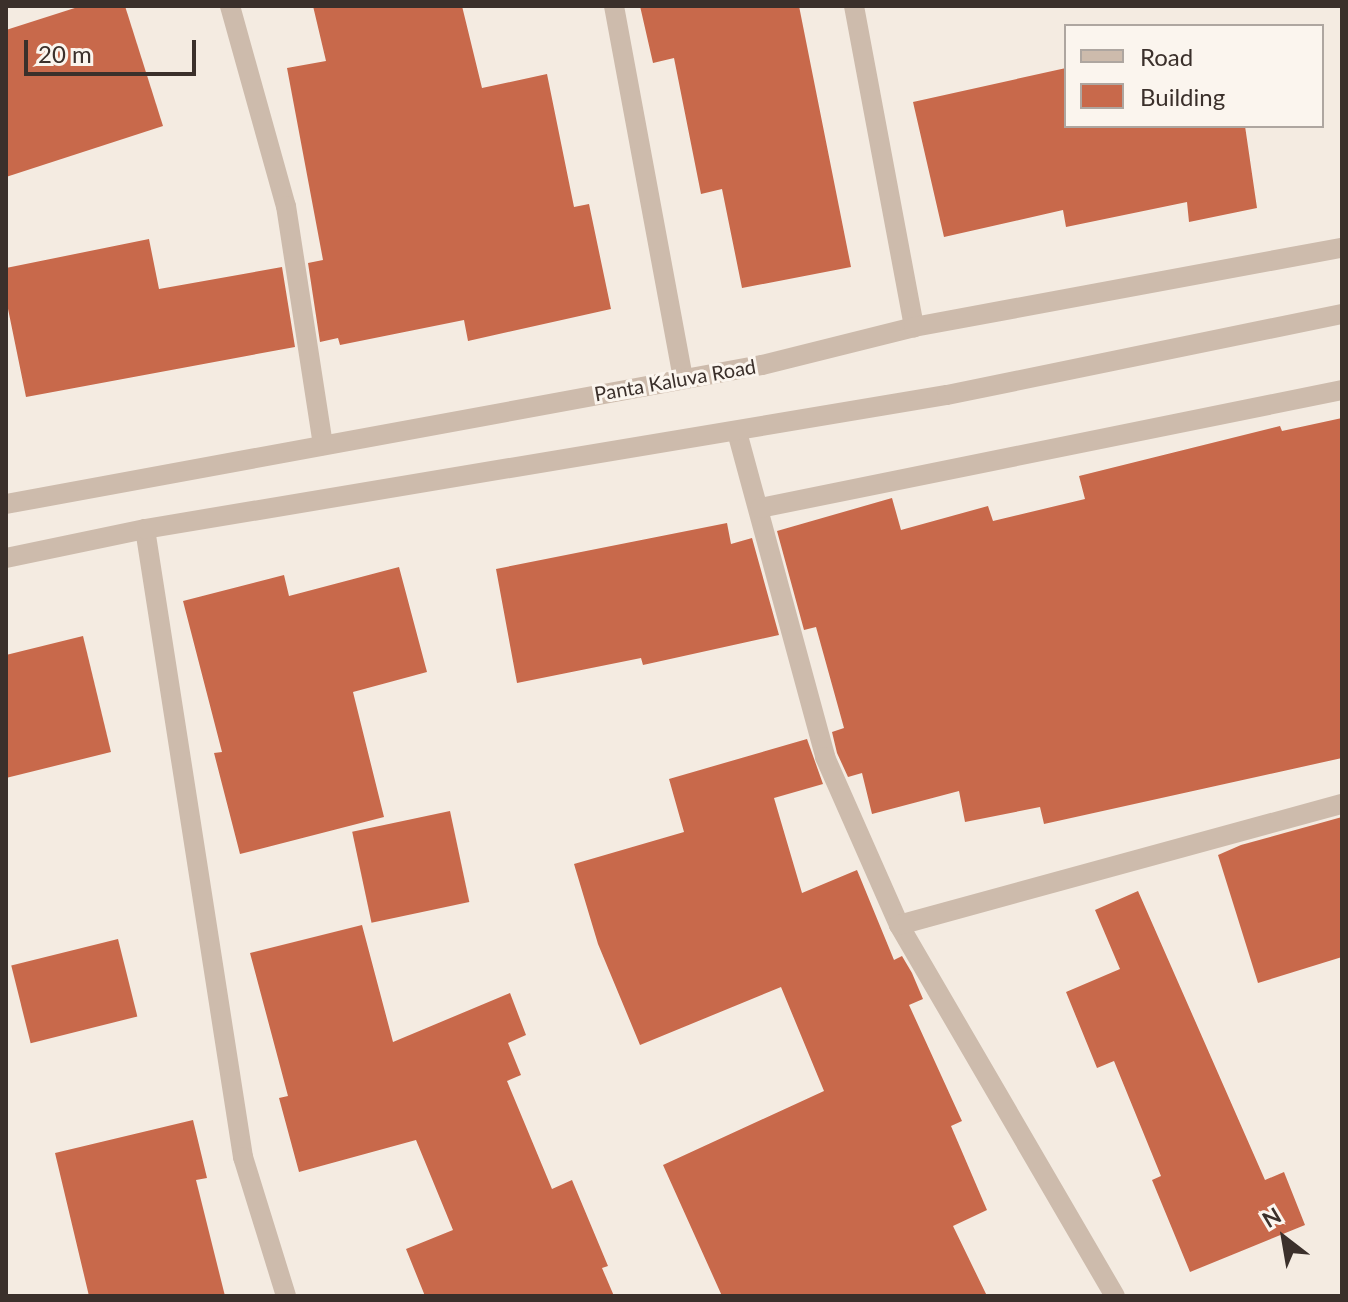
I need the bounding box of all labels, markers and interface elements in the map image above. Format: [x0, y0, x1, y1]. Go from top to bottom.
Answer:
scale bar [28, 24, 200, 74]
legend [1064, 24, 1324, 128]
text: 20 m [38, 39, 92, 68]
text: Road [1140, 42, 1193, 71]
text: Building [1140, 82, 1225, 111]
street label: Panta Kaluva Road [592, 354, 758, 406]
north arrow [1244, 1198, 1324, 1278]
text: N [1257, 1201, 1286, 1233]

